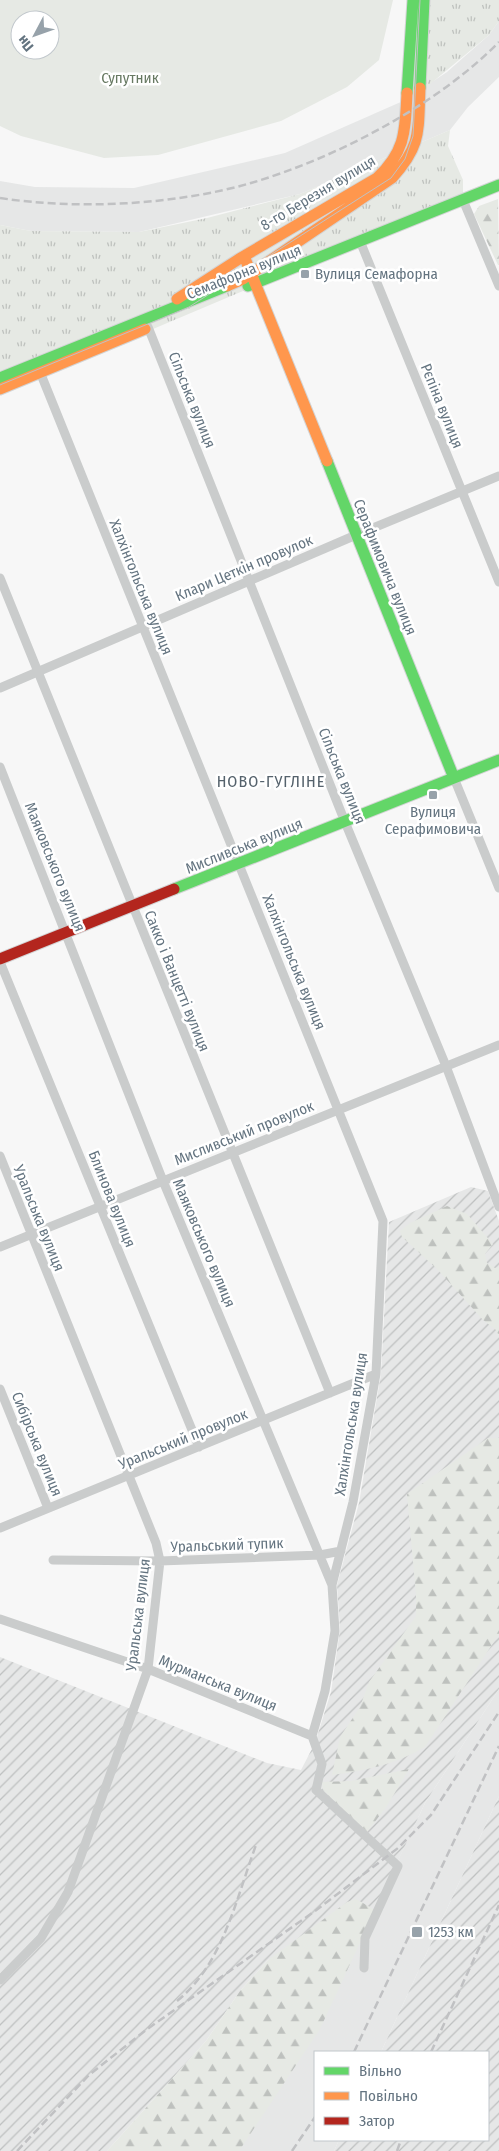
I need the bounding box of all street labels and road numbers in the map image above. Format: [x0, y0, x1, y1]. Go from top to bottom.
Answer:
street label: 8-го Березня вулиця [257, 152, 379, 234]
street label: Семафорна вулиця [184, 241, 304, 303]
street label: Сільська вулиця [165, 349, 219, 451]
street label: Рєпіна вулиця [417, 361, 467, 451]
street label: Серафимовича вулиця [350, 496, 420, 638]
street label: Халхінгольська вулиця [106, 517, 176, 657]
street label: Клари Цеткін провулок [173, 531, 315, 605]
street label: Сільська вулиця [315, 725, 369, 827]
street label: Маяковського вулиця [21, 800, 89, 934]
street label: Мисливська вулиця [183, 814, 305, 878]
street label: Халхінгольська вулиця [259, 892, 329, 1032]
street label: Сакко і Ванцетті вулиця [140, 908, 214, 1054]
street label: Мисливський провулок [172, 1097, 316, 1169]
street label: Блинова вулиця [84, 1148, 140, 1250]
street label: Уральська вулиця [9, 1161, 69, 1274]
street label: Маяковського вулиця [169, 1176, 239, 1310]
street label: Халхінгольська вулиця [331, 1351, 371, 1497]
street label: Сибірська вулиця [8, 1389, 66, 1499]
street label: Уральський провулок [115, 1405, 250, 1473]
street label: Уральський тупик [169, 1534, 284, 1556]
street label: Уральська вулиця [122, 1558, 154, 1673]
street label: Мурманська вулиця [156, 1651, 280, 1715]

